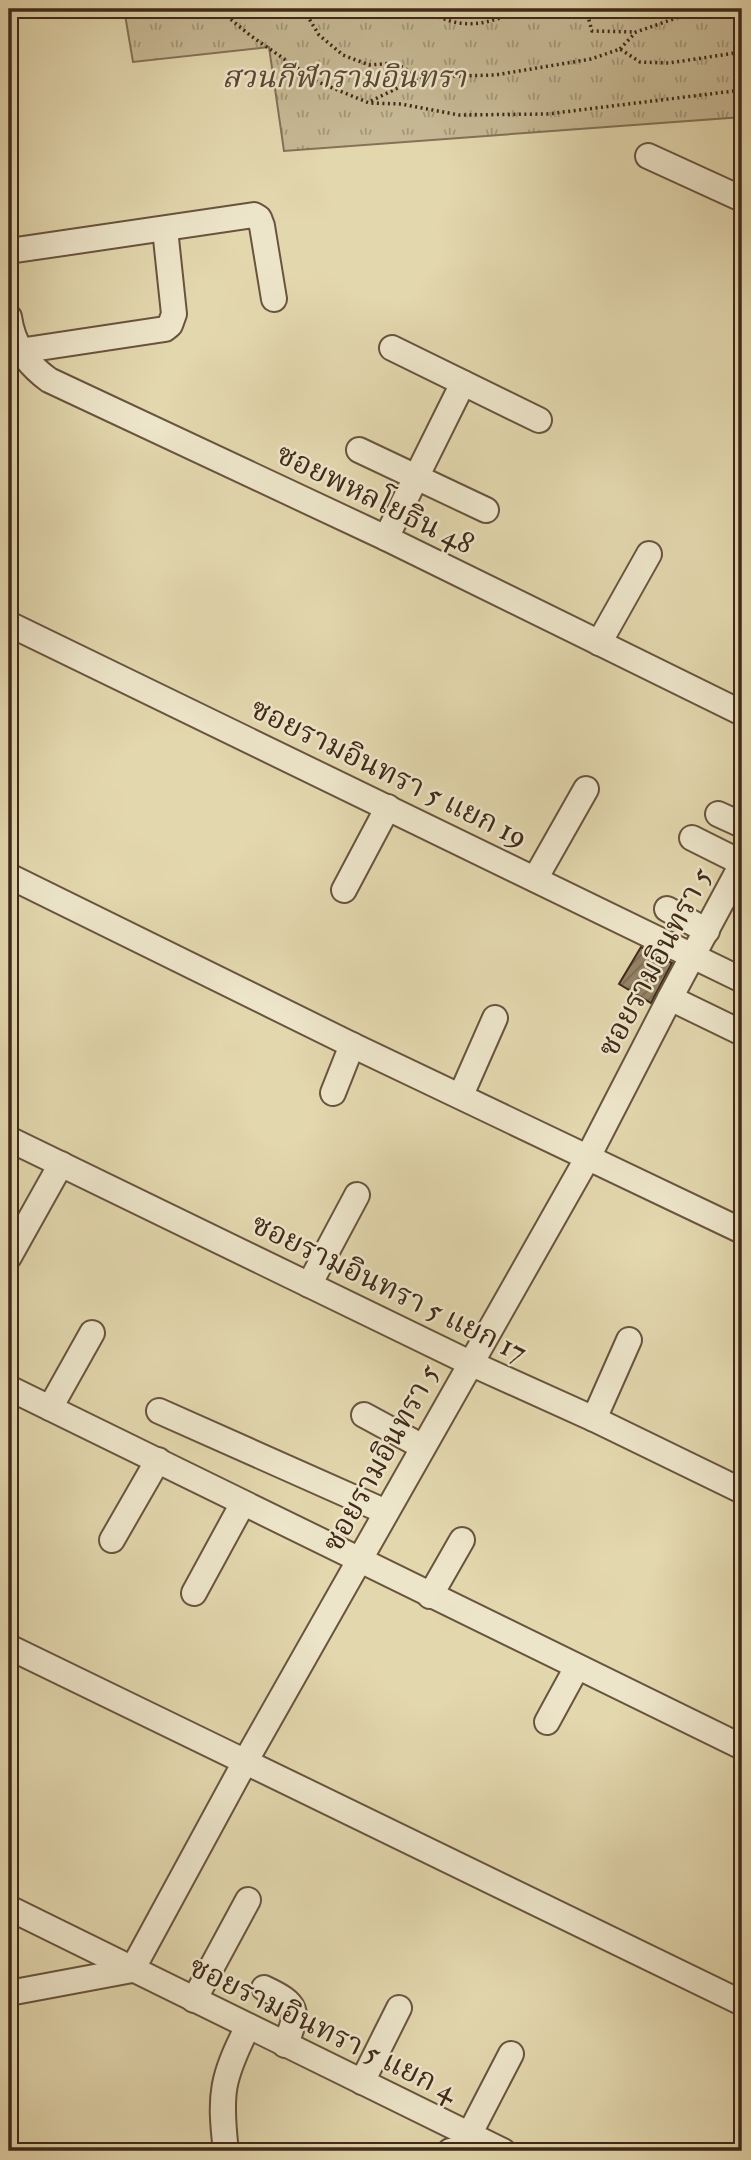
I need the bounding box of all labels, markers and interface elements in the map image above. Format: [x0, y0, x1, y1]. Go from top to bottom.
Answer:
park label: สวนกีฬารามอินทรา [222, 59, 467, 96]
street label: ซอยพหลโยธิน 48 [270, 433, 481, 563]
street label: ซอยรามอินทรา 5 แยก 19 [245, 690, 533, 856]
street label: ซอยรามอินทรา 5 [590, 860, 721, 1063]
street label: ซอยรามอินทรา 5 แยก 17 [245, 1205, 533, 1371]
street label: ซอยรามอินทรา 5 [314, 1357, 448, 1558]
street label: ซอยรามอินทรา 5 แยก 4 [183, 1948, 465, 2111]

